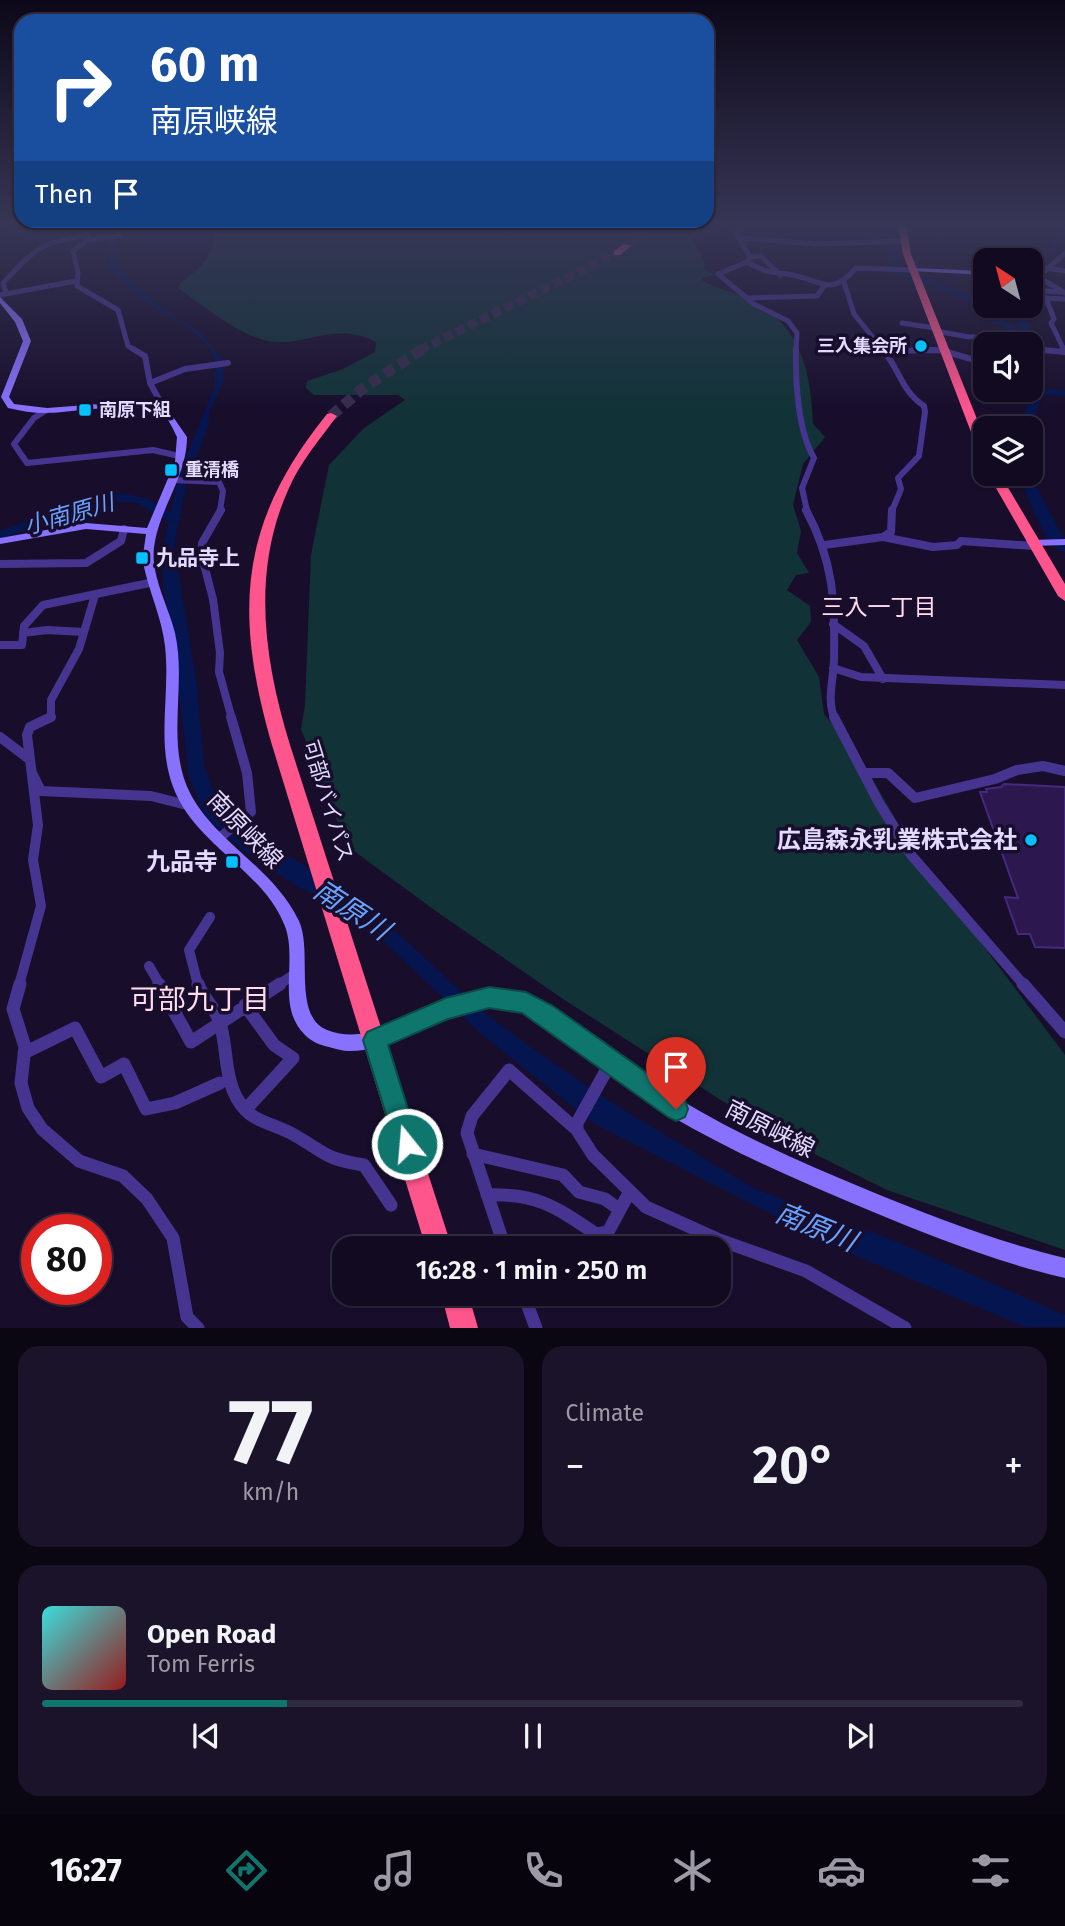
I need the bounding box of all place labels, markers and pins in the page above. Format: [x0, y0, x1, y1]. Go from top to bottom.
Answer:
place label: 三入集会所 [817, 335, 907, 357]
marker: 三入集会所 [913, 338, 929, 354]
place label: 南原下組 [99, 399, 171, 421]
marker: 南原下組 [77, 402, 93, 418]
place label: 重清橋 [185, 459, 239, 481]
marker: 重清橋 [163, 462, 179, 478]
place label: 九品寺上 [156, 545, 240, 571]
marker: 九品寺上 [134, 550, 150, 566]
place label: 広島森永乳業株式会社 [777, 826, 1017, 854]
marker: 広島森永乳業株式会社 [1023, 832, 1039, 848]
place label: 九品寺 [146, 848, 218, 876]
marker: 九品寺 [224, 854, 240, 870]
pin [646, 1037, 706, 1109]

